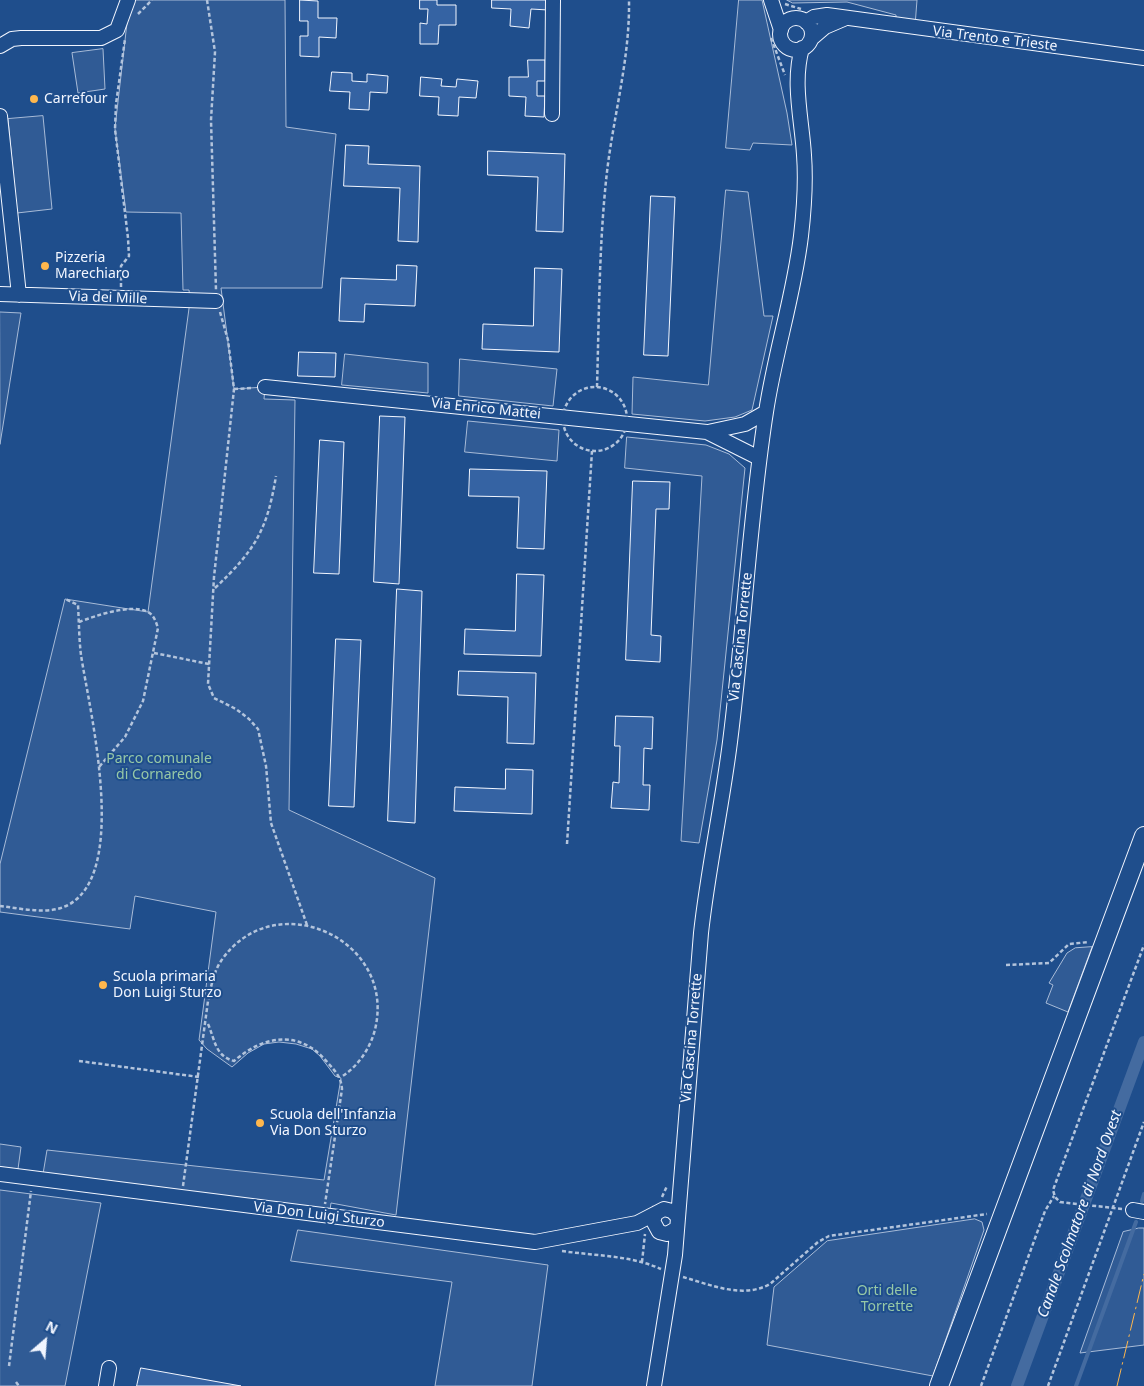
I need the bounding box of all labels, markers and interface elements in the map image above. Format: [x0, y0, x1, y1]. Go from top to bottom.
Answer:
street label: Via Trento e Trieste [932, 23, 1058, 55]
place label: Carrefour [44, 91, 108, 107]
marker: Carrefour [28, 93, 40, 105]
place label: Pizzeria Marechiaro [55, 250, 130, 282]
marker: Pizzeria Marechiaro [39, 260, 51, 272]
street label: Via dei Mille [68, 288, 148, 308]
street label: Via Enrico Mattei [430, 395, 542, 423]
street label: Via Cascina Torrette [726, 572, 756, 702]
park label: Parco comunale di Cornaredo [106, 751, 212, 784]
place label: Scuola primaria Don Luigi Sturzo [113, 969, 222, 1002]
street label: Via Cascina Torrette [678, 973, 706, 1103]
marker: Scuola primaria Don Luigi Sturzo [97, 979, 109, 991]
place label: Scuola dell'Infanzia Via Don Sturzo [270, 1107, 396, 1140]
water label: Canale Scolmatore di Nord Ovest [1034, 1108, 1126, 1320]
marker: Scuola dell'Infanzia Via Don Sturzo [254, 1117, 266, 1129]
street label: Via Don Luigi Sturzo [252, 1199, 386, 1231]
park label: Orti delle Torrette [857, 1283, 917, 1315]
north arrow [20, 1316, 70, 1366]
text: N [43, 1316, 61, 1338]

